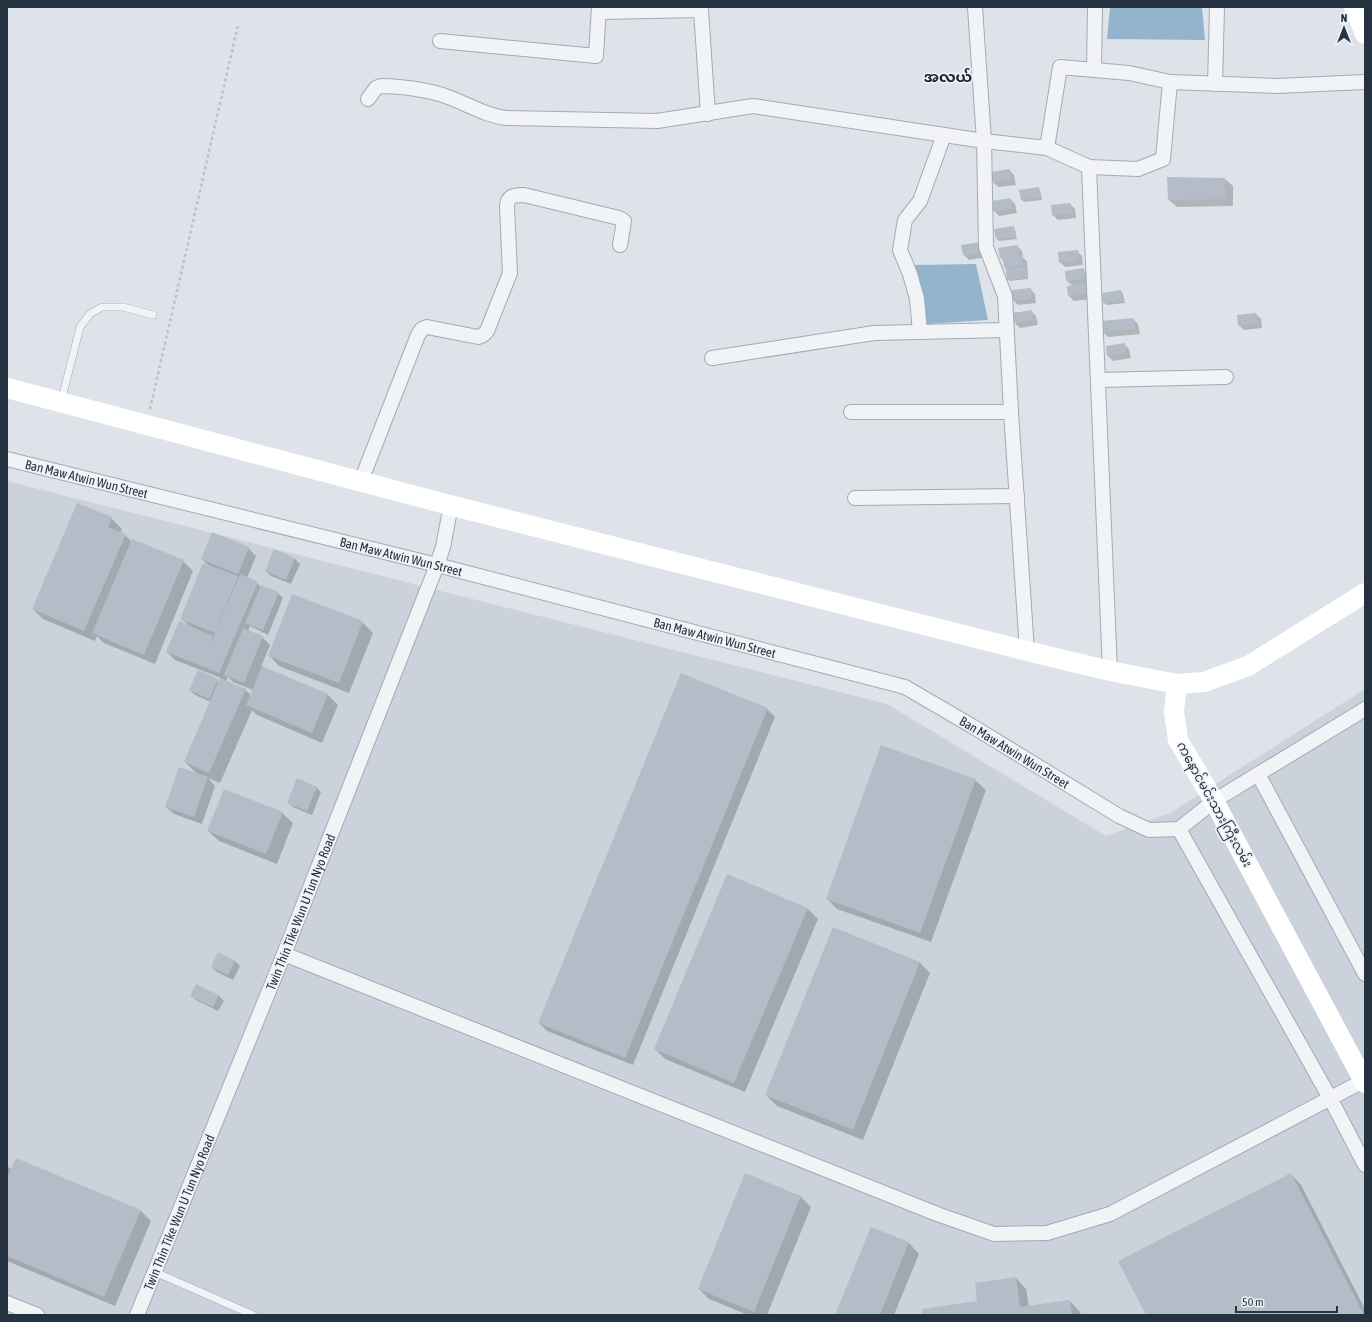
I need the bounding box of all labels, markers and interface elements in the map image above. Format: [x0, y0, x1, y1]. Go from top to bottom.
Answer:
north arrow [1324, 8, 1364, 48]
text: N [1341, 12, 1347, 24]
district label: အလယ် [924, 67, 972, 85]
street label: Ban Maw Atwin Wun Street [24, 457, 150, 502]
street label: Ban Maw Atwin Wun Street [338, 534, 464, 579]
street label: Ban Maw Atwin Wun Street [652, 615, 778, 661]
street label: Ban Maw Atwin Wun Street [957, 713, 1072, 792]
street label: ကနောင်မင်းသားကြီးလမ်း [1171, 738, 1256, 871]
street label: Twin Thin Tike Wun U Tun Nyo Road [263, 832, 338, 992]
street label: Twin Thin Tike Wun U Tun Nyo Road [141, 1132, 218, 1292]
scale bar [1236, 1288, 1337, 1314]
text: 50 m [1242, 1295, 1264, 1309]

